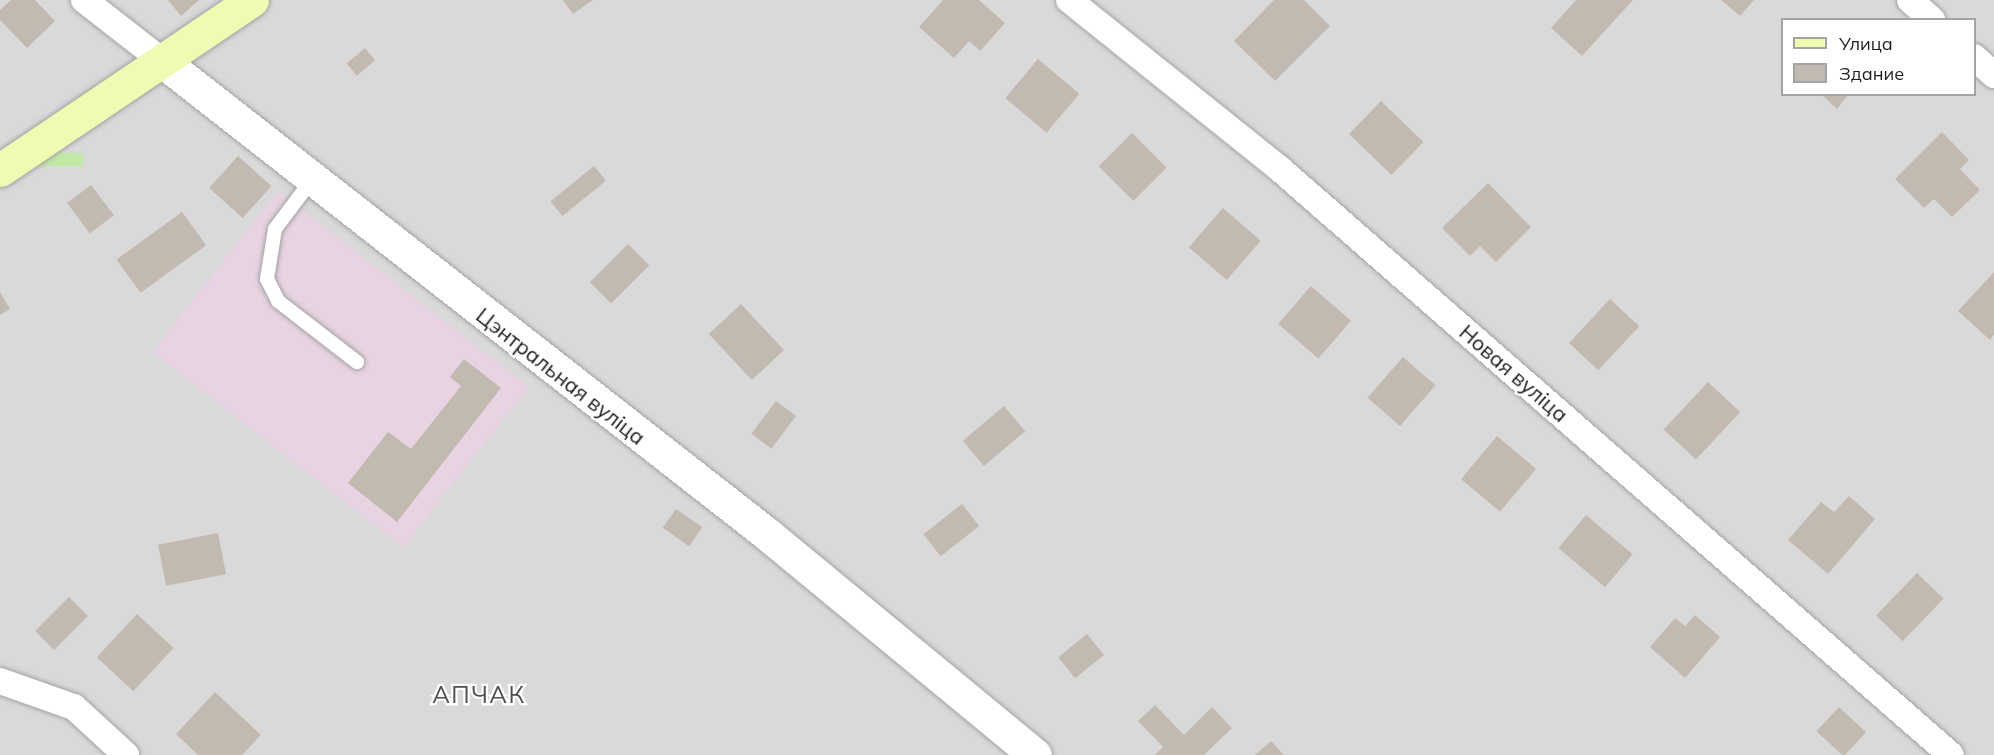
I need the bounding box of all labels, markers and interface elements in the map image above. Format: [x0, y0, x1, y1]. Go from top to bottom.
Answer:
legend [1781, 18, 1976, 96]
text: Улица [1839, 32, 1893, 55]
text: Здание [1839, 62, 1904, 85]
street label: Цэнтральная вуліца [472, 302, 650, 450]
street label: Новая вуліца [1455, 319, 1573, 427]
district label: АПЧАК [432, 681, 526, 709]

